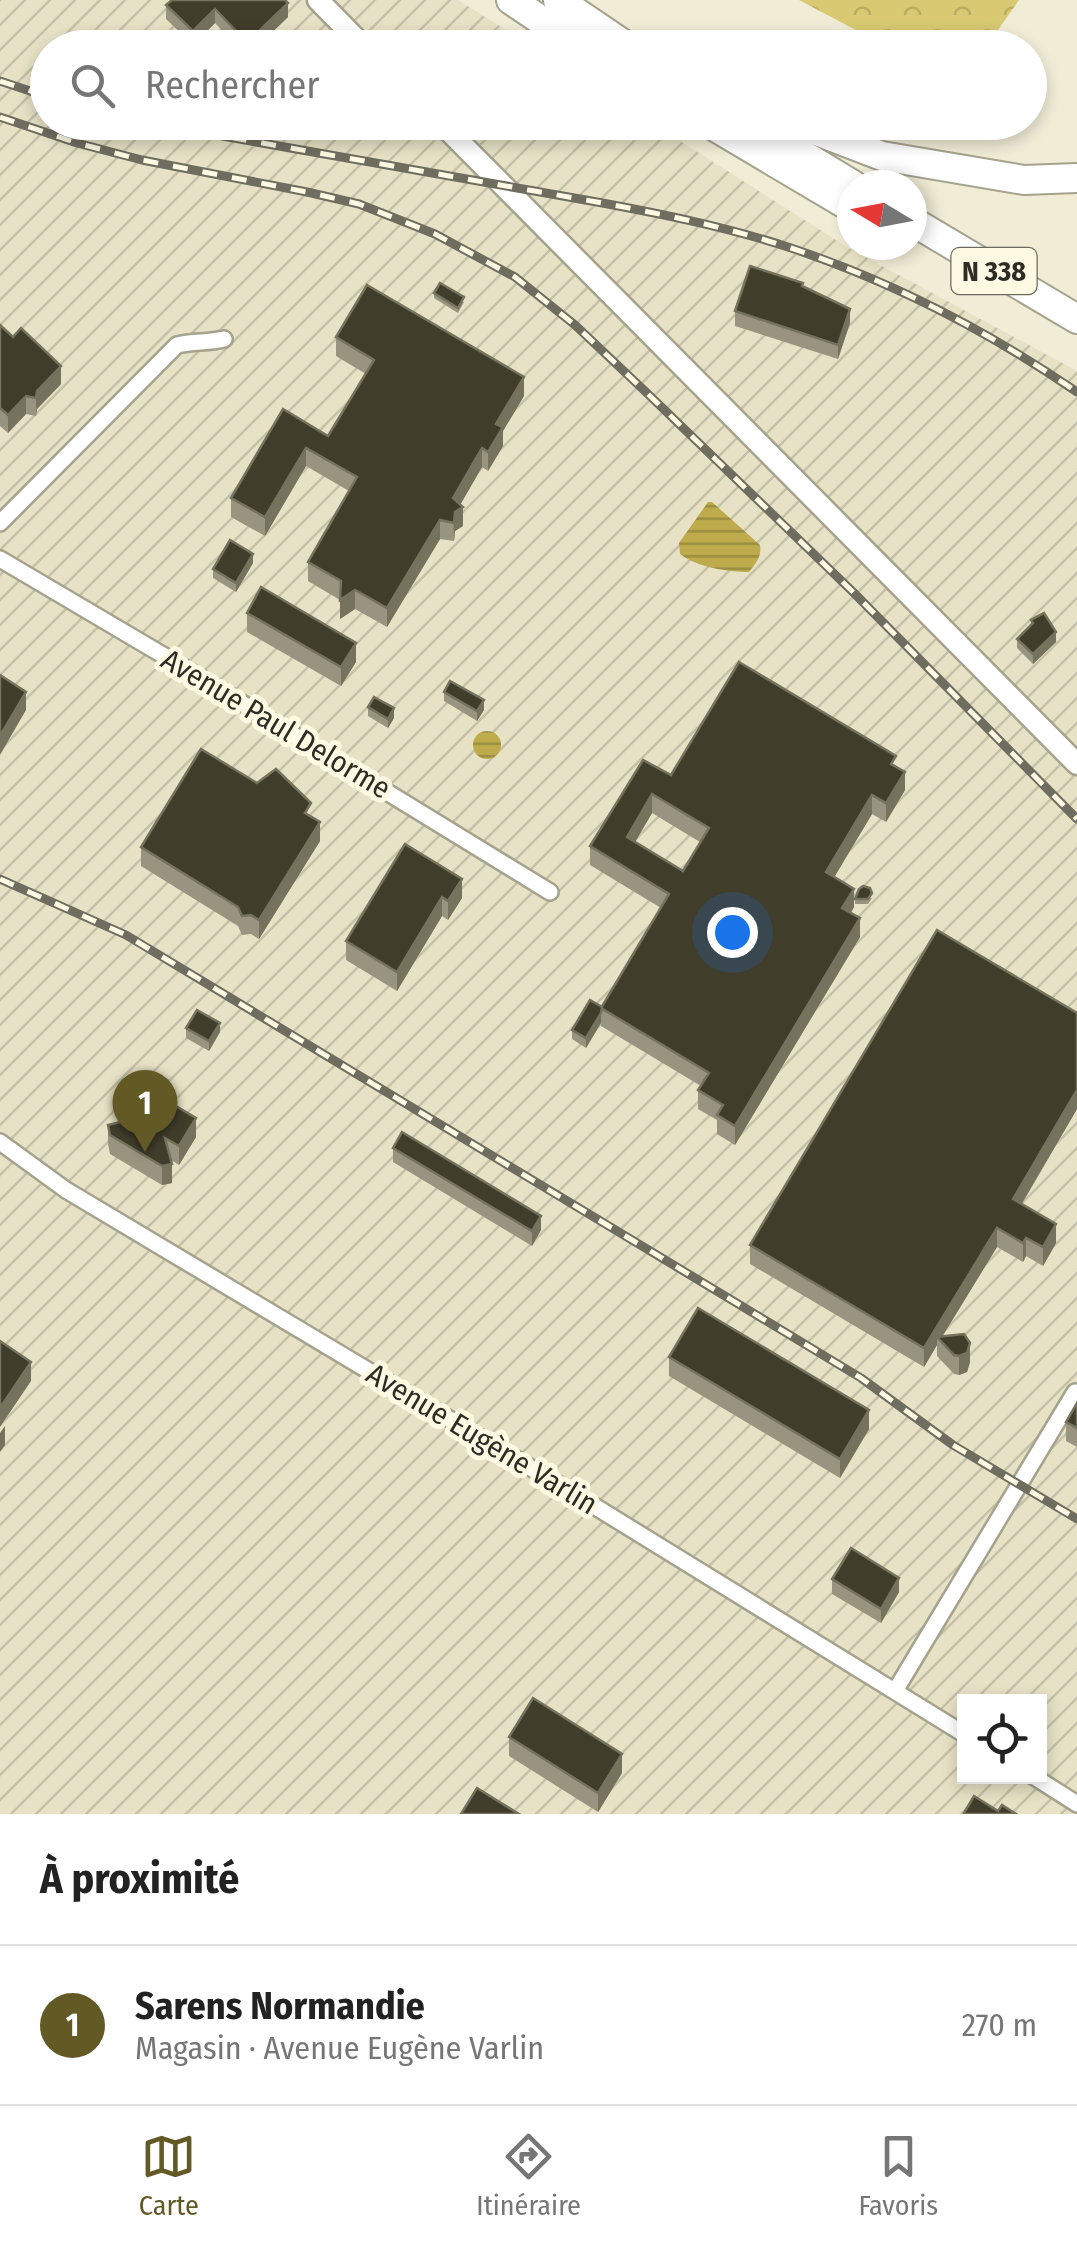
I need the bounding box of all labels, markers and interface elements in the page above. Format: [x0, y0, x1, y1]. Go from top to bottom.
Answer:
search box [30, 30, 1047, 140]
icon: search [65, 58, 120, 113]
text: Rechercher [145, 62, 320, 108]
north arrow [837, 170, 927, 260]
road number: N 338 [952, 248, 1036, 294]
street label: Avenue Paul Delorme [155, 641, 397, 807]
your location [707, 907, 758, 958]
pin: 1 [112, 1070, 178, 1152]
street label: Avenue Eugène Varlin [360, 1356, 604, 1522]
map controls [957, 1694, 1047, 1784]
button: locate [957, 1694, 1047, 1784]
text: À proximité [40, 1854, 239, 1904]
text: Sarens Normandie [135, 1983, 425, 2029]
text: 1 [66, 2006, 79, 2044]
text: 270 m [962, 2006, 1037, 2044]
text: Magasin · Avenue Eugène Varlin [135, 2029, 544, 2067]
tab: Carte [139, 2129, 199, 2222]
tab: Itinéraire [476, 2129, 581, 2222]
tab: Favoris [858, 2129, 938, 2222]

